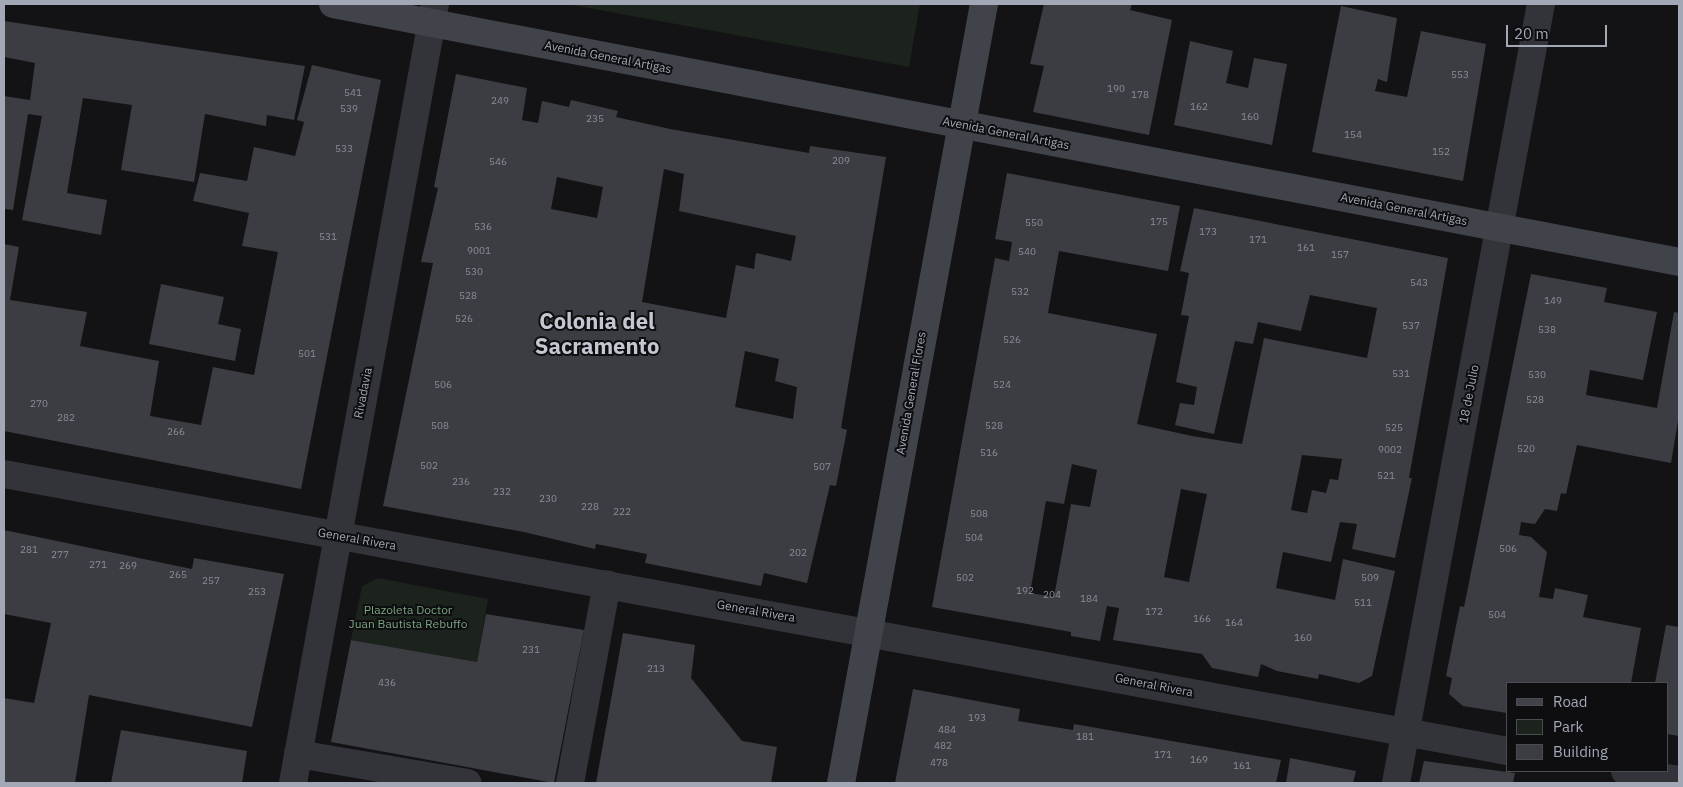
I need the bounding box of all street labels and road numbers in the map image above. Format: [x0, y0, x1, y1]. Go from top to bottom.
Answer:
street label: Avenida General Artigas [543, 38, 673, 76]
street label: Avenida General Artigas [941, 114, 1071, 152]
street label: Avenida General Artigas [1339, 190, 1469, 228]
street label: Avenida General Flores [893, 330, 929, 456]
street label: 18 de Julio [1456, 363, 1482, 425]
street label: Rivadavia [351, 366, 375, 420]
street label: General Rivera [317, 525, 397, 553]
street label: General Rivera [716, 597, 796, 625]
street label: General Rivera [1114, 670, 1194, 700]

